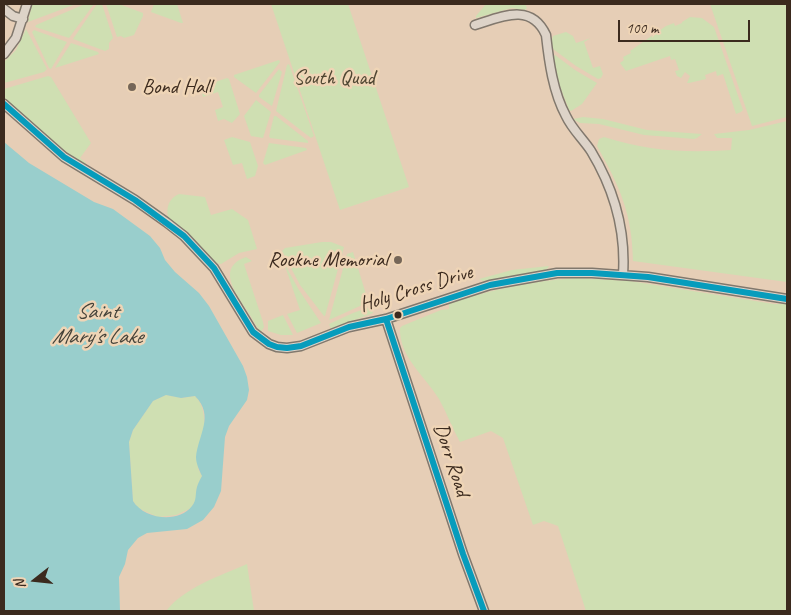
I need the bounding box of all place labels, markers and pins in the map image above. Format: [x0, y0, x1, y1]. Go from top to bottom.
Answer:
place label: Bond Hall [142, 74, 211, 100]
marker: Bond Hall [126, 81, 138, 93]
place label: Rockne Memorial [268, 247, 388, 273]
marker: Rockne Memorial [392, 254, 404, 266]
unlabelled marker [393, 310, 403, 320]

